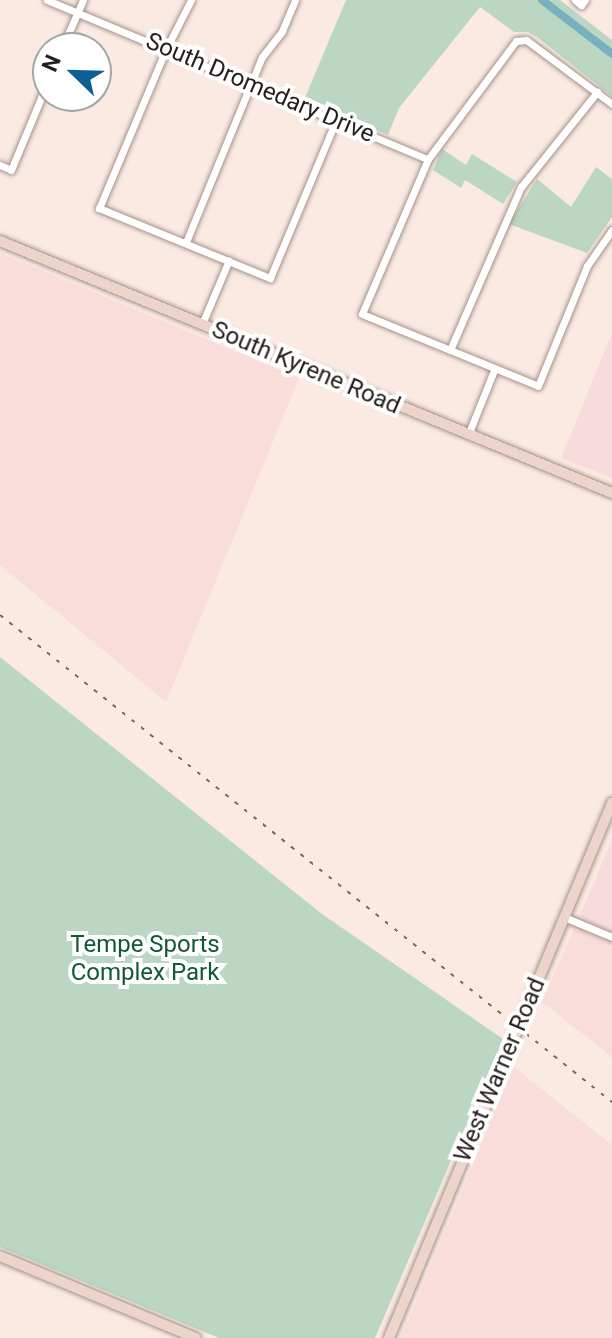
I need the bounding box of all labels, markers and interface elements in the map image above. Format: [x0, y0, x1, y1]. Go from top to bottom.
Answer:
street label: South Dromedary Drive [141, 27, 379, 149]
north arrow [32, 32, 112, 112]
text: N [37, 51, 66, 75]
street label: South Kyrene Road [208, 315, 404, 421]
park label: Tempe Sports Complex Park [70, 931, 220, 987]
street label: West Warner Road [448, 974, 552, 1166]

